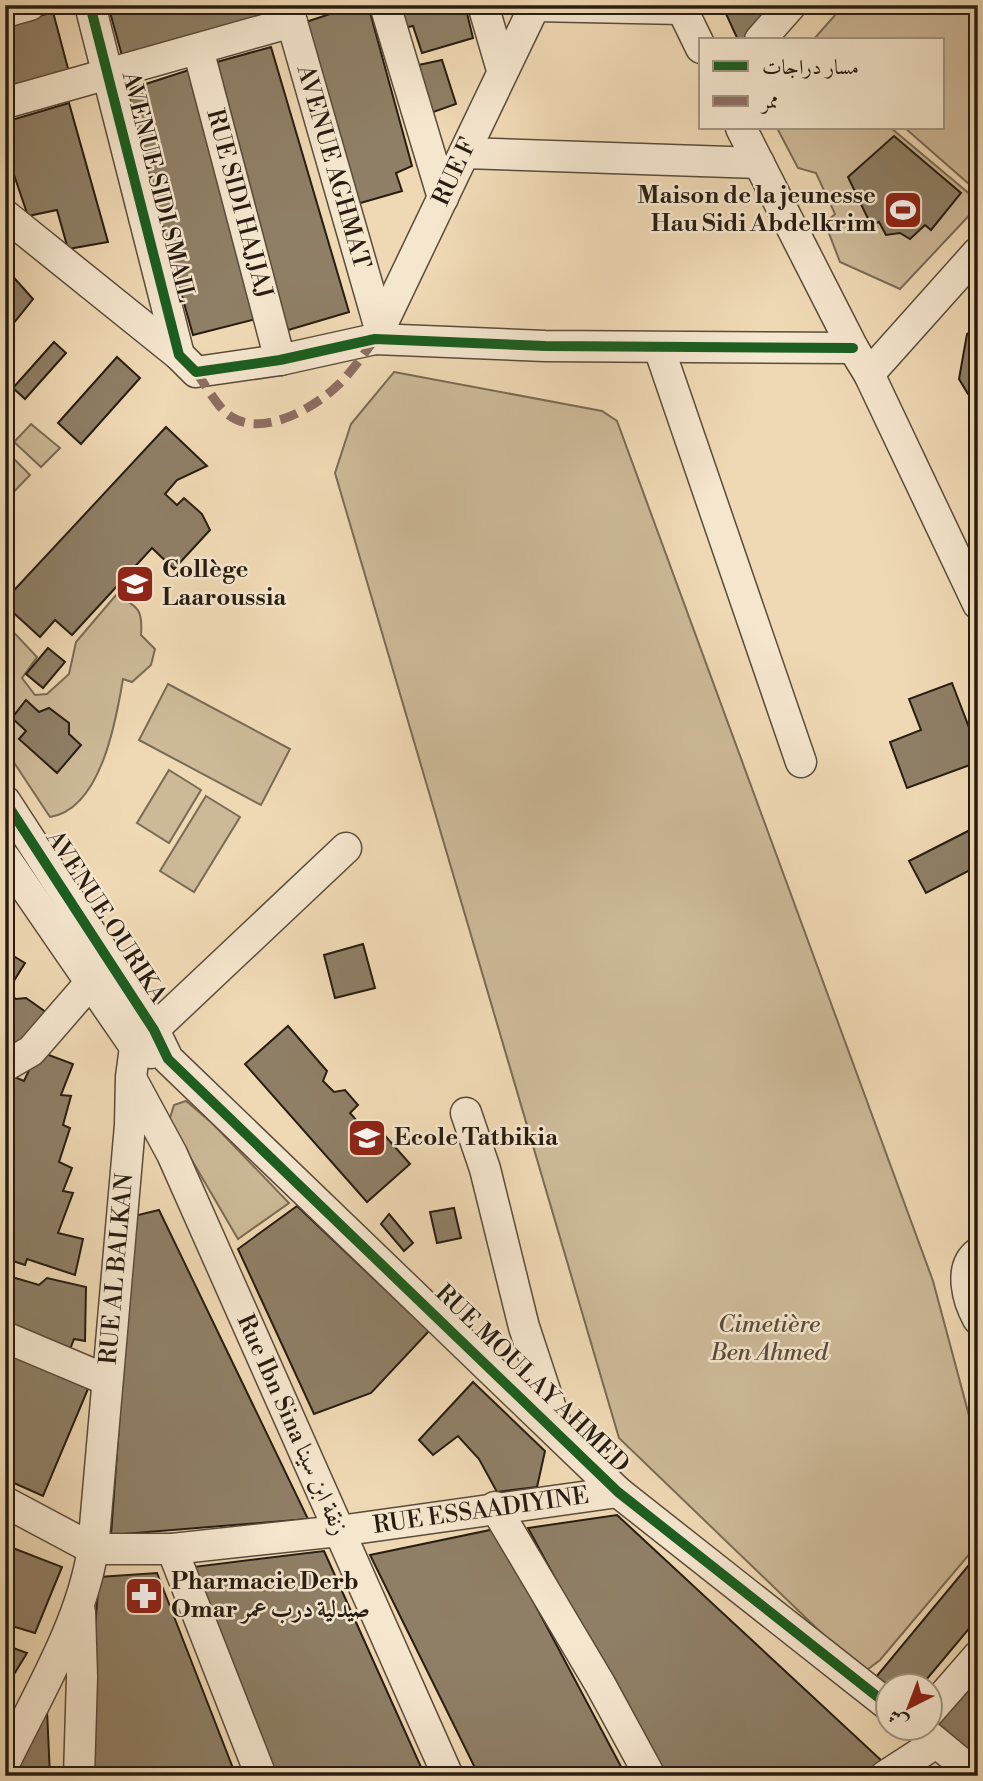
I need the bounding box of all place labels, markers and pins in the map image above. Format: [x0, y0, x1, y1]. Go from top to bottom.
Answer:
place label: Maison de la jeunesse Hau Sidi Abdelkrim [637, 181, 876, 239]
sports icon: Maison de la jeunesse Hau Sidi Abdelkrim [882, 189, 924, 231]
place label: Collège Laaroussia [162, 555, 287, 613]
school or university icon: Collège Laaroussia [114, 563, 156, 605]
school or university icon: Ecole Tatbikia [346, 1117, 388, 1159]
place label: Ecole Tatbikia [394, 1123, 559, 1153]
place label: Pharmacie Derb Omar صيدلية درب عمر [171, 1567, 370, 1625]
pharmacy icon: Pharmacie Derb Omar صيدلية درب عمر [123, 1575, 165, 1617]

